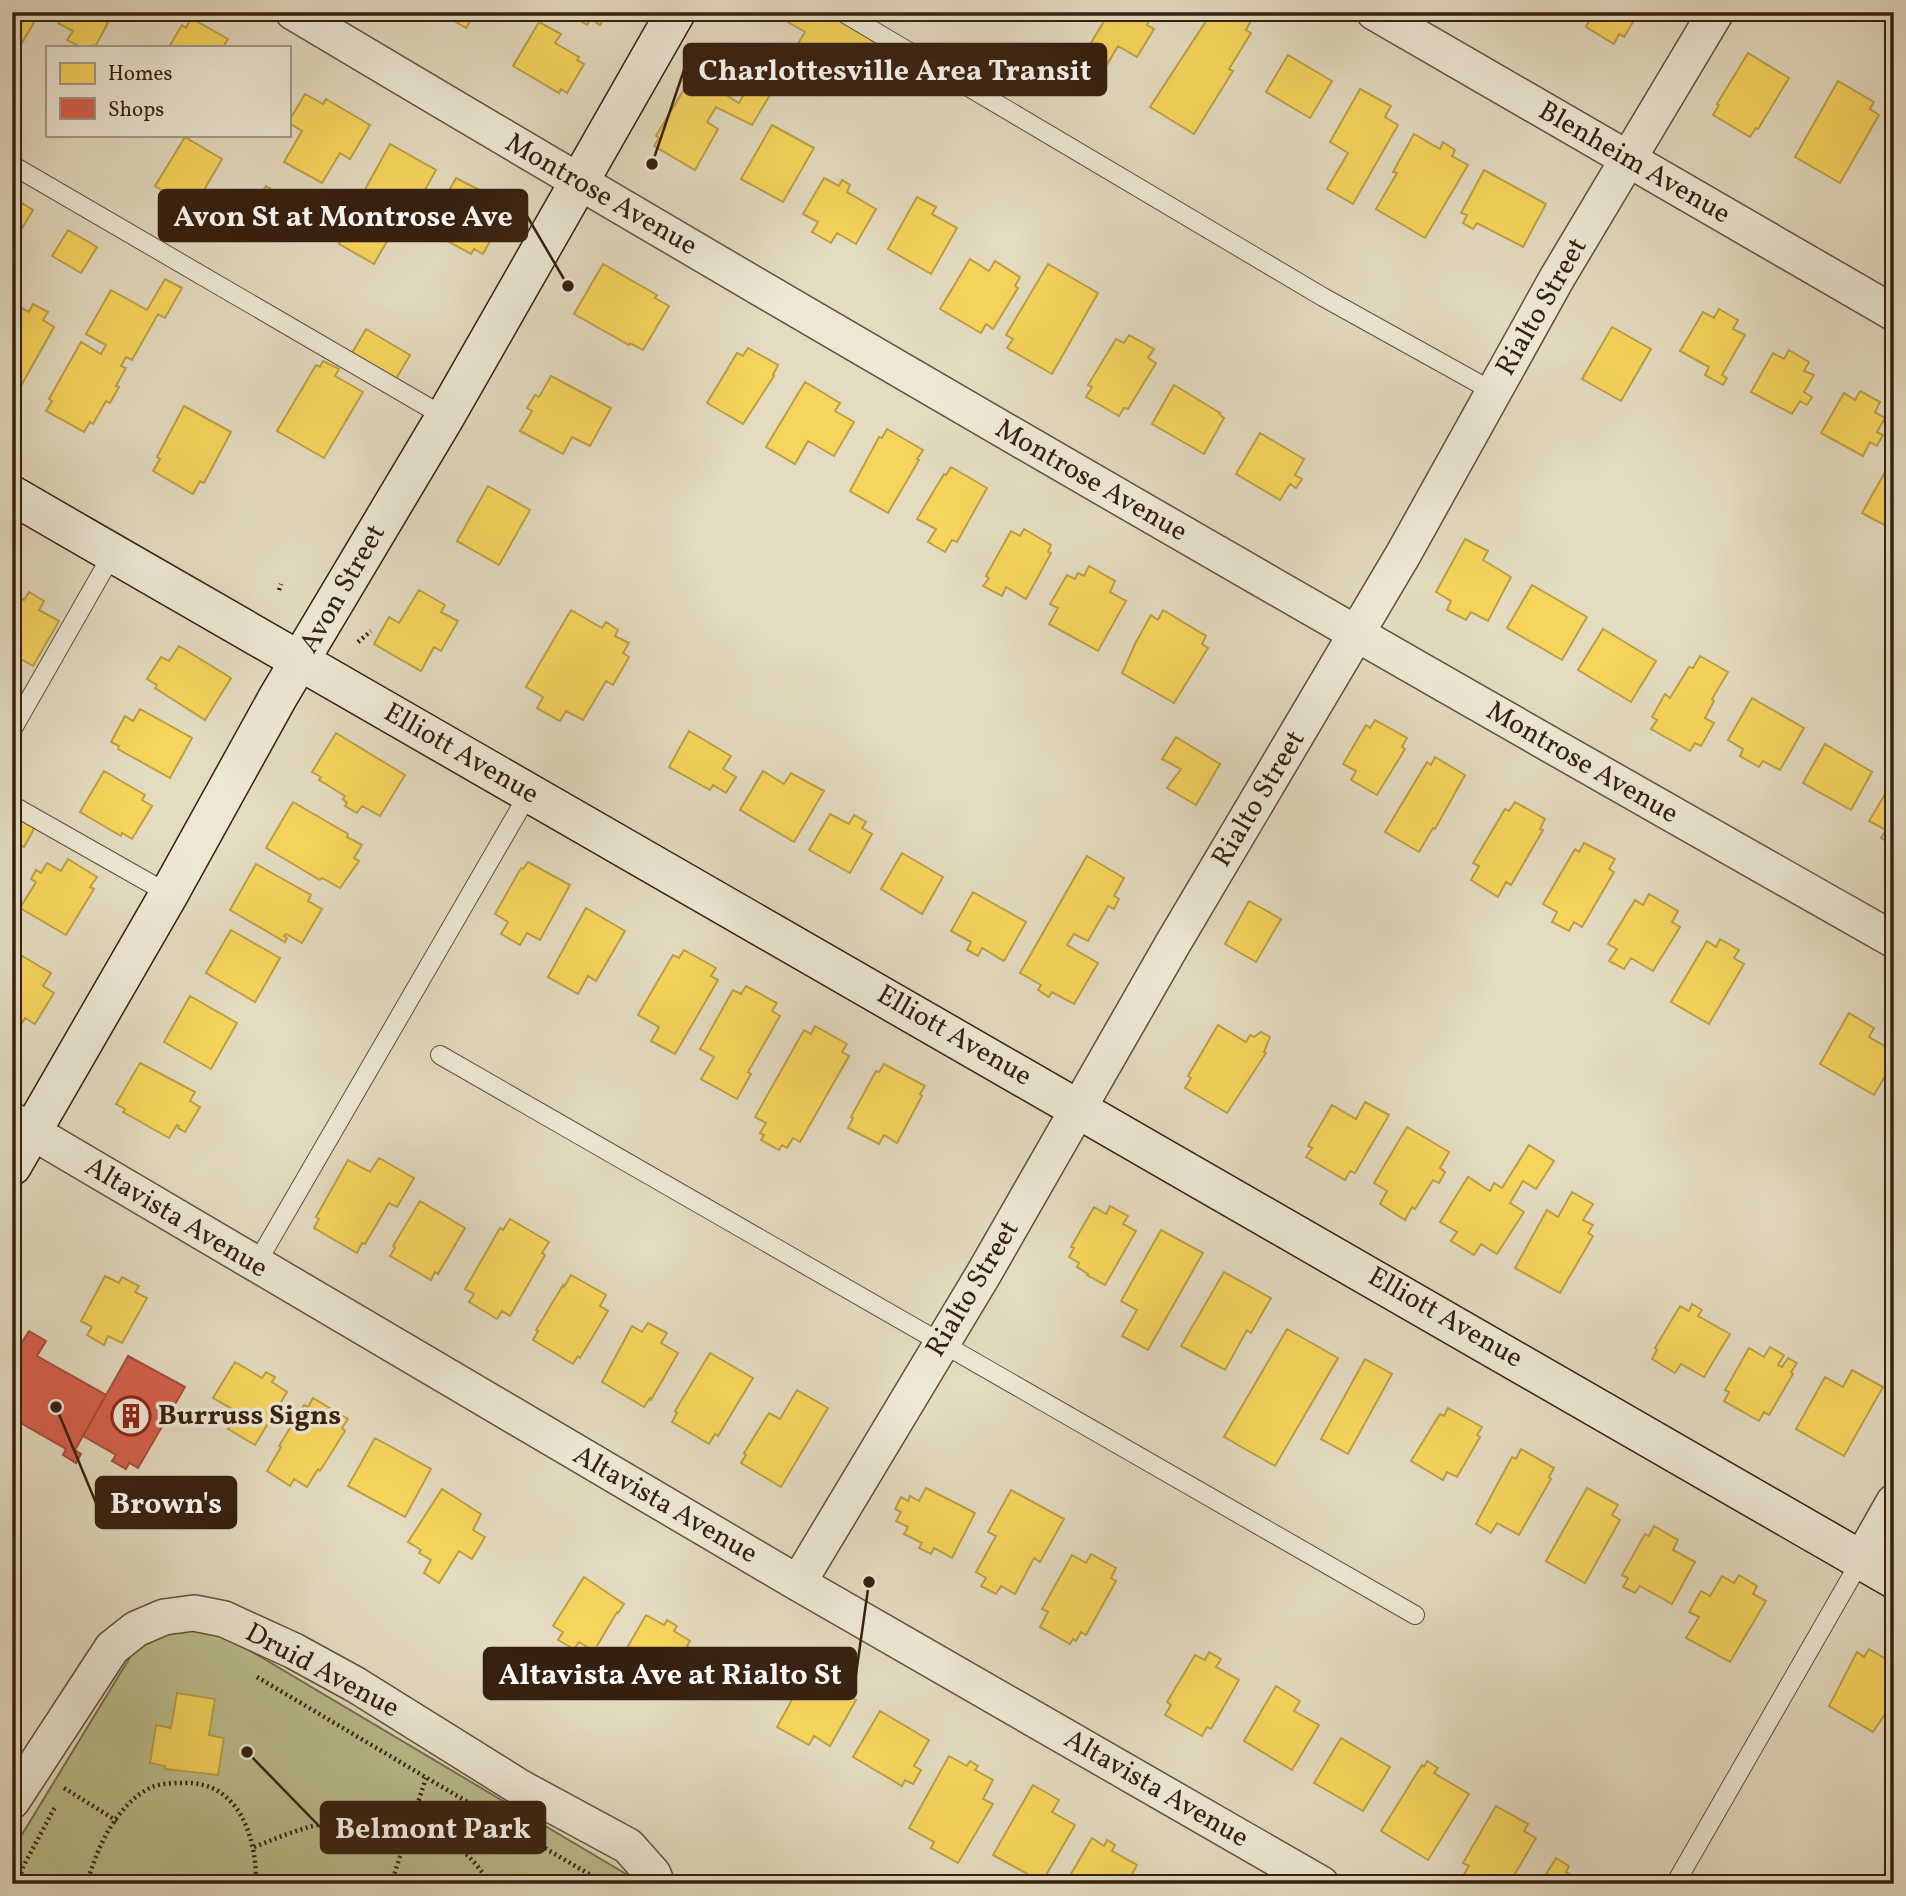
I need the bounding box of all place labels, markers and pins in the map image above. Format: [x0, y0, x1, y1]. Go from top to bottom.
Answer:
callout: Charlottesville Area Transit [684, 44, 1106, 95]
callout: Avon St at Montrose Ave [159, 190, 527, 241]
building icon: Burruss Signs [110, 1395, 152, 1437]
place label: Burruss Signs [158, 1397, 341, 1436]
callout: Brown's [96, 1477, 236, 1528]
callout: Altavista Ave at Rialto St [484, 1648, 856, 1699]
callout: Belmont Park [321, 1802, 545, 1853]

